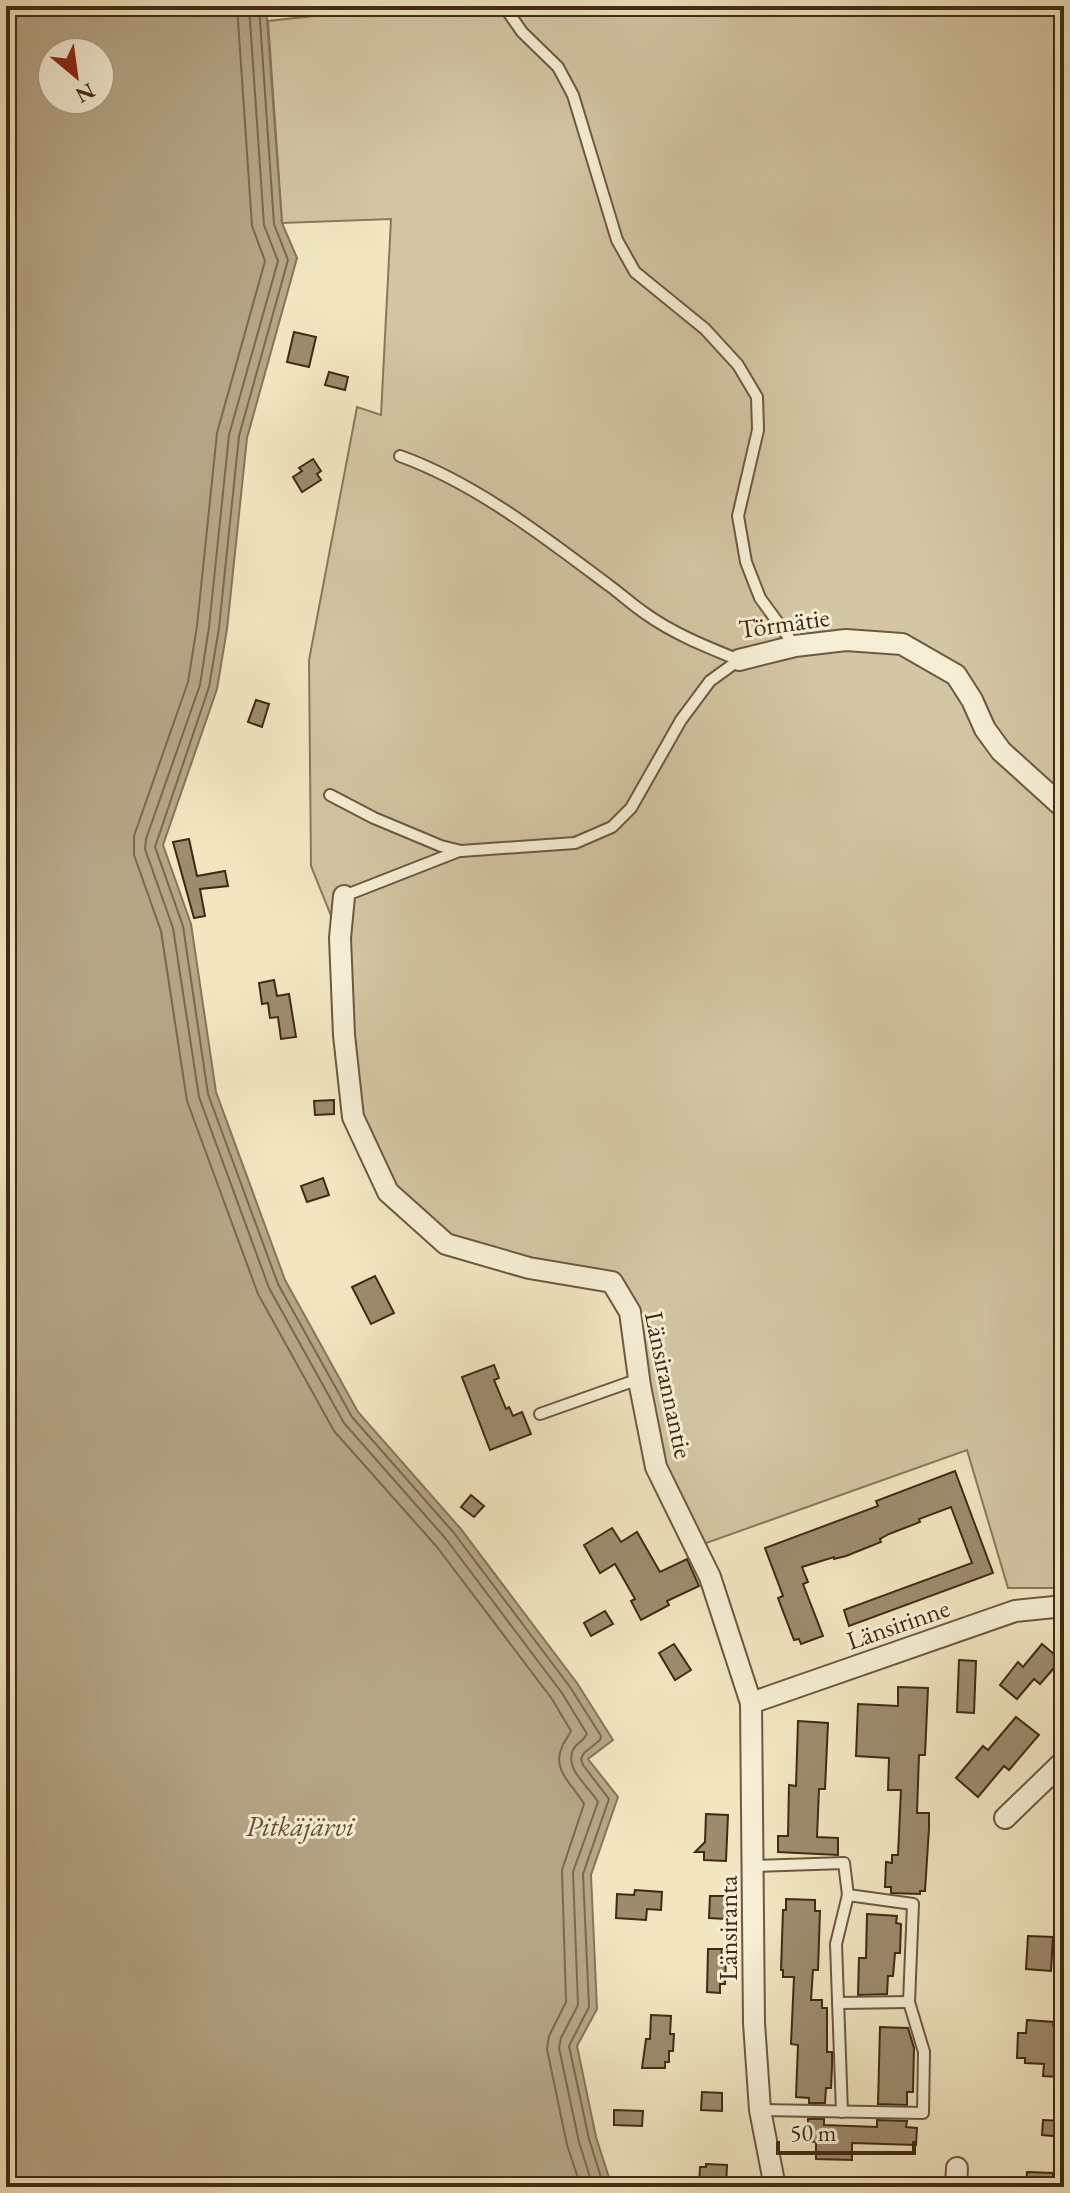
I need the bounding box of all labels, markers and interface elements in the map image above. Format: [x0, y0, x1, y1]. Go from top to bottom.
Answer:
north arrow [36, 36, 116, 116]
text: N [70, 76, 100, 110]
street label: Törmätie [736, 600, 832, 646]
street label: Länsirannantie [637, 1308, 701, 1462]
street label: Länsirinne [842, 1591, 954, 1657]
water label: Pitkäjärvi [246, 1808, 356, 1844]
street label: Länsiranta [711, 1875, 745, 1981]
scale bar [778, 2105, 914, 2155]
text: 50 m [790, 2117, 837, 2148]

